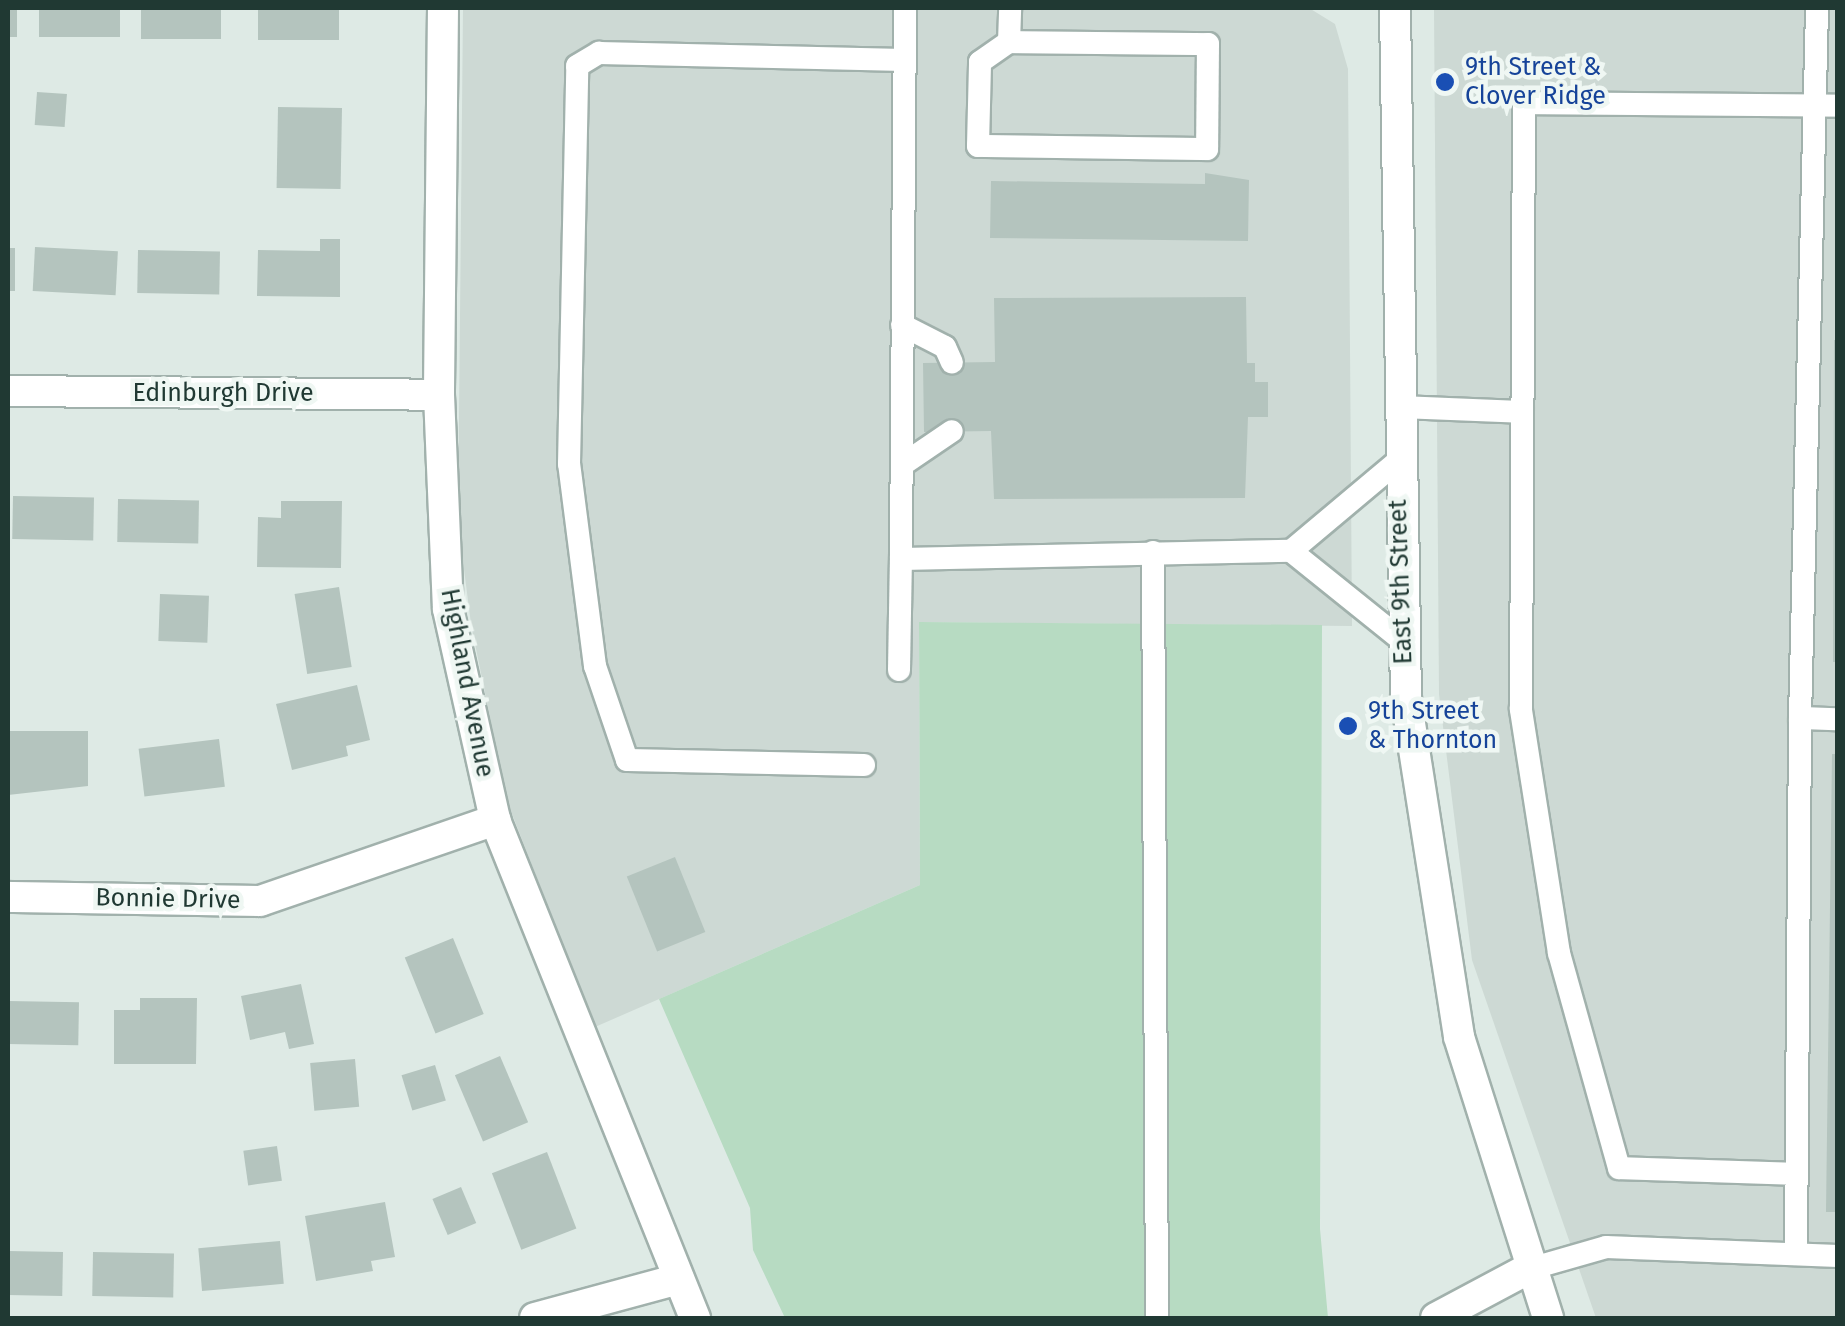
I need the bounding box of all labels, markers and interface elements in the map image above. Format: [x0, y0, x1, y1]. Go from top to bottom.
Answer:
place label: 9th Street & Clover Ridge [1465, 53, 1606, 112]
marker: 9th Street & Clover Ridge [1434, 71, 1456, 93]
street label: Edinburgh Drive [132, 378, 314, 408]
street label: East 9th Street [1383, 499, 1419, 665]
street label: Highland Avenue [434, 586, 500, 780]
place label: 9th Street & Thornton [1368, 697, 1497, 756]
marker: 9th Street & Thornton [1337, 715, 1359, 737]
street label: Bonnie Drive [95, 883, 241, 915]

